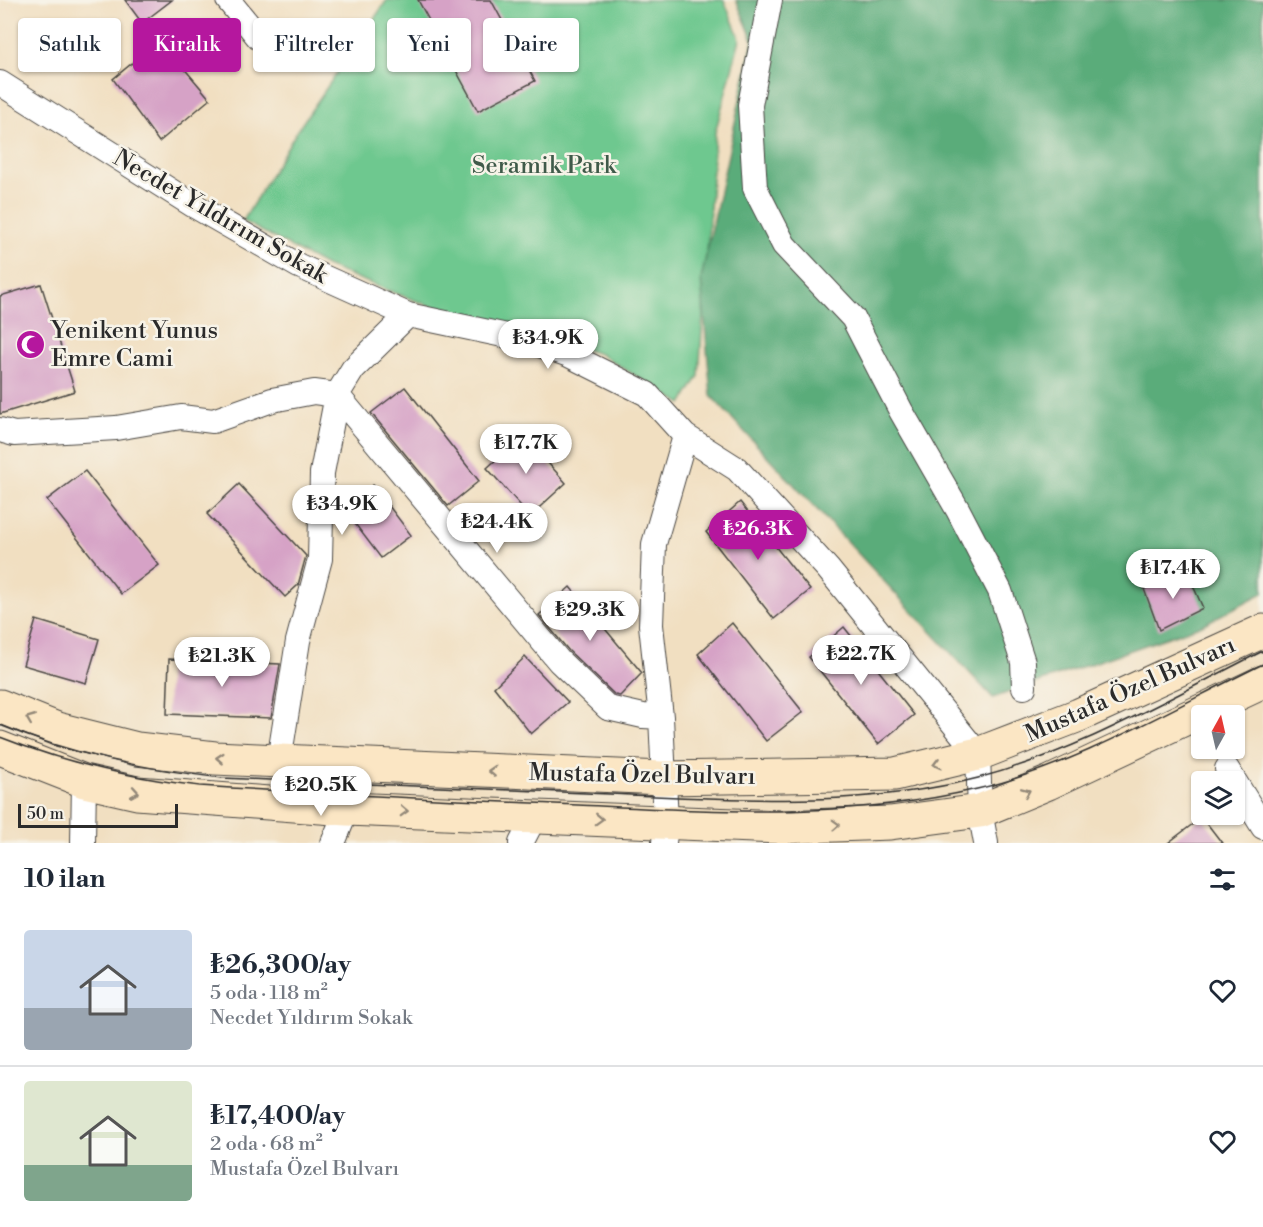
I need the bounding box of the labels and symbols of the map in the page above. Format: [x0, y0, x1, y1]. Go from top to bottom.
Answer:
street label: Necdet Yıldırım Sokak [108, 143, 334, 291]
park label: Seramik Park [472, 151, 618, 181]
place label: Yenikent Yunus Emre Cami [49, 316, 218, 374]
pin: ₺34.9K [499, 319, 597, 370]
mosque icon: Yenikent Yunus Emre Cami [14, 328, 46, 360]
pin: ₺17.7K [477, 424, 575, 475]
pin: ₺34.9K [293, 485, 391, 536]
pin: ₺24.4K [448, 503, 546, 554]
pin: ₺26.3K [709, 510, 807, 561]
pin: ₺17.4K [1124, 549, 1222, 600]
pin: ₺29.3K [541, 591, 639, 642]
street label: Mustafa Özel Bulvarı [1020, 629, 1240, 750]
pin: ₺22.7K [812, 635, 910, 686]
pin: ₺21.3K [173, 637, 271, 688]
north arrow [1191, 705, 1245, 759]
one-way arrow [26, 713, 36, 726]
one-way arrow [216, 752, 225, 765]
one-way arrow [932, 756, 942, 769]
street label: Mustafa Özel Bulvarı [528, 757, 756, 792]
one-way arrow [487, 764, 496, 777]
pin: ₺20.5K [272, 766, 370, 817]
one-way arrow [130, 785, 140, 798]
one-way arrow [1020, 787, 1031, 799]
scale bar [18, 801, 178, 828]
one-way arrow [400, 805, 409, 817]
one-way arrow [595, 813, 604, 825]
one-way arrow [832, 818, 841, 831]

